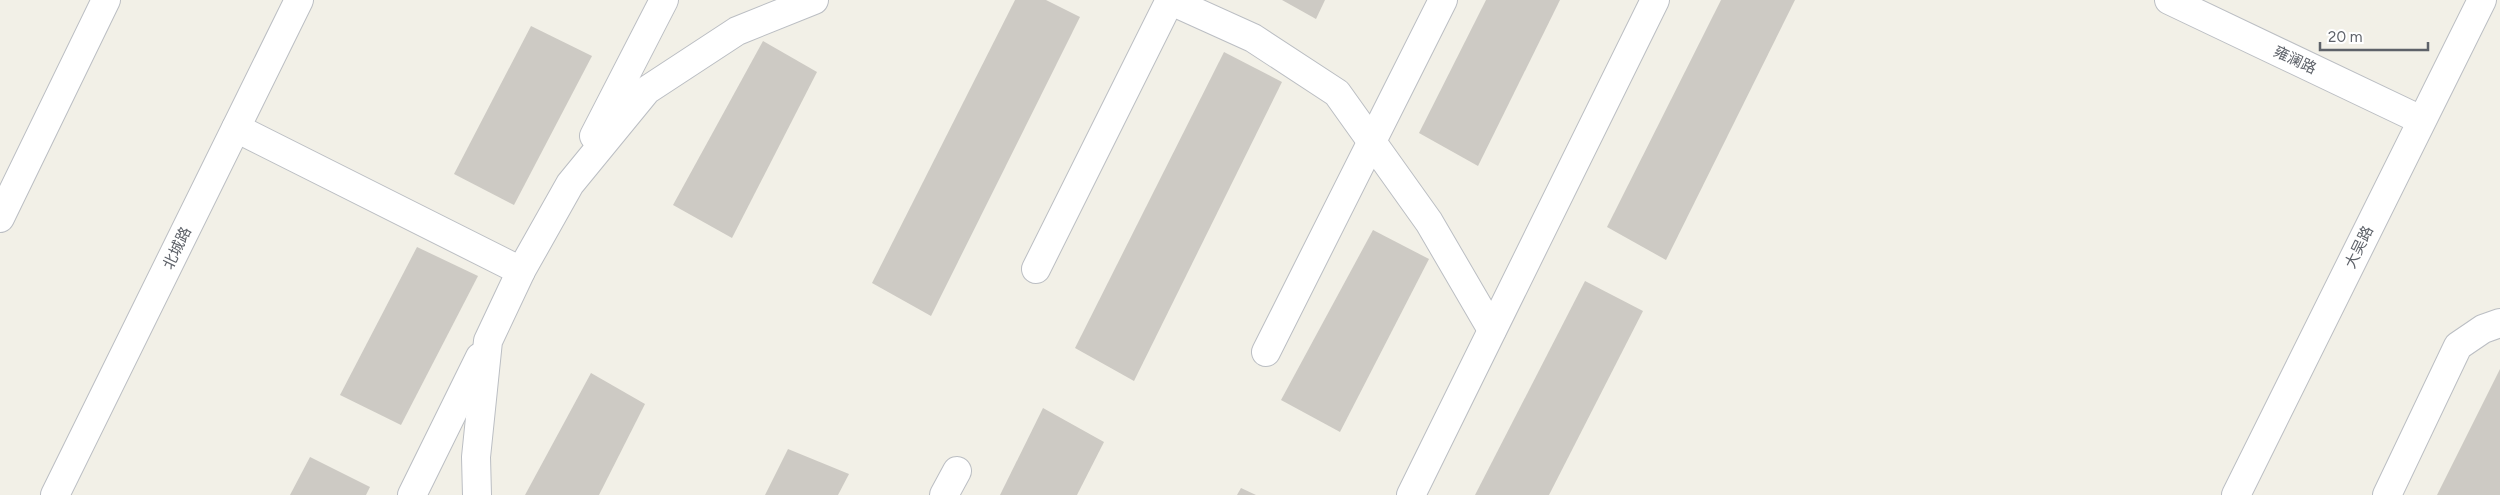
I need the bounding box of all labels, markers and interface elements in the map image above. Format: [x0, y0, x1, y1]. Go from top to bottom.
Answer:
scale bar [2320, 20, 2428, 52]
text: 20 m [2328, 28, 2362, 46]
street label: 雍澜路 [2271, 42, 2319, 78]
street label: 大吴路 [2341, 223, 2377, 271]
street label: 北城路 [159, 224, 195, 272]

